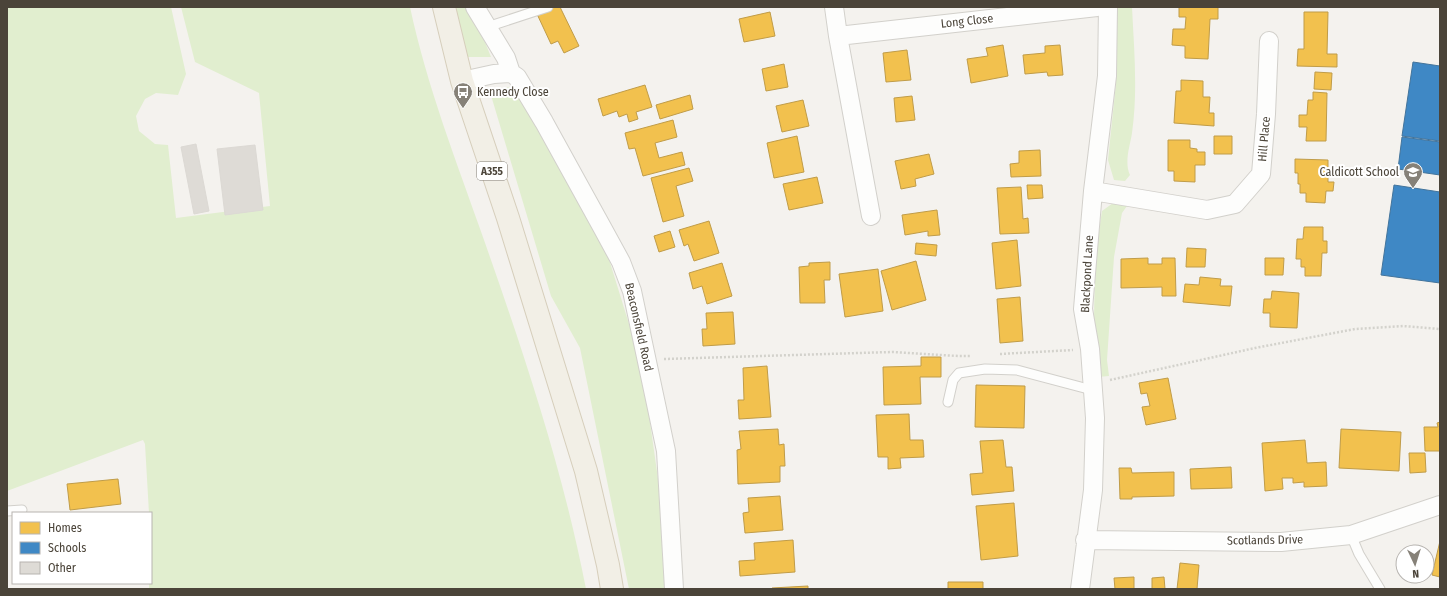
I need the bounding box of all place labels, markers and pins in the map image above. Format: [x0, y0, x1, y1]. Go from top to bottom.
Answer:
bus stop icon: Kennedy Close [452, 81, 474, 109]
place label: Kennedy Close [477, 85, 549, 99]
school or university icon: Caldicott School [1402, 161, 1424, 189]
place label: Caldicott School [1320, 165, 1399, 179]

